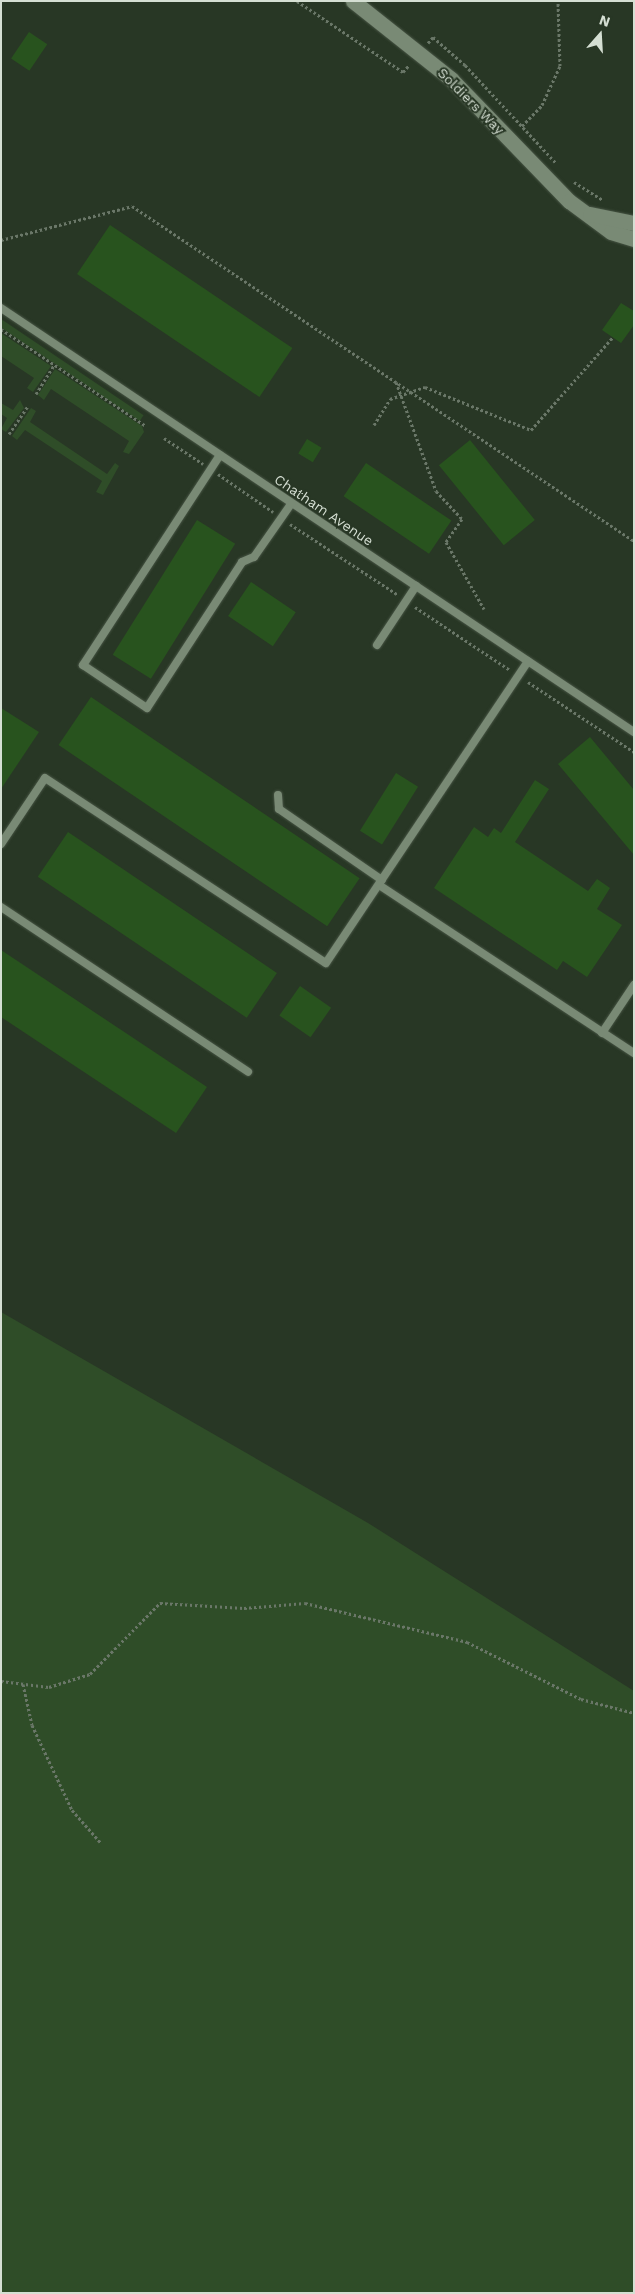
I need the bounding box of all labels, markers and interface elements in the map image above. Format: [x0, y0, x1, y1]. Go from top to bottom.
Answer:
north arrow [575, 10, 625, 60]
text: N [597, 12, 612, 30]
street label: Soldiers Way [434, 64, 508, 138]
street label: Chatham Avenue [271, 471, 377, 549]

